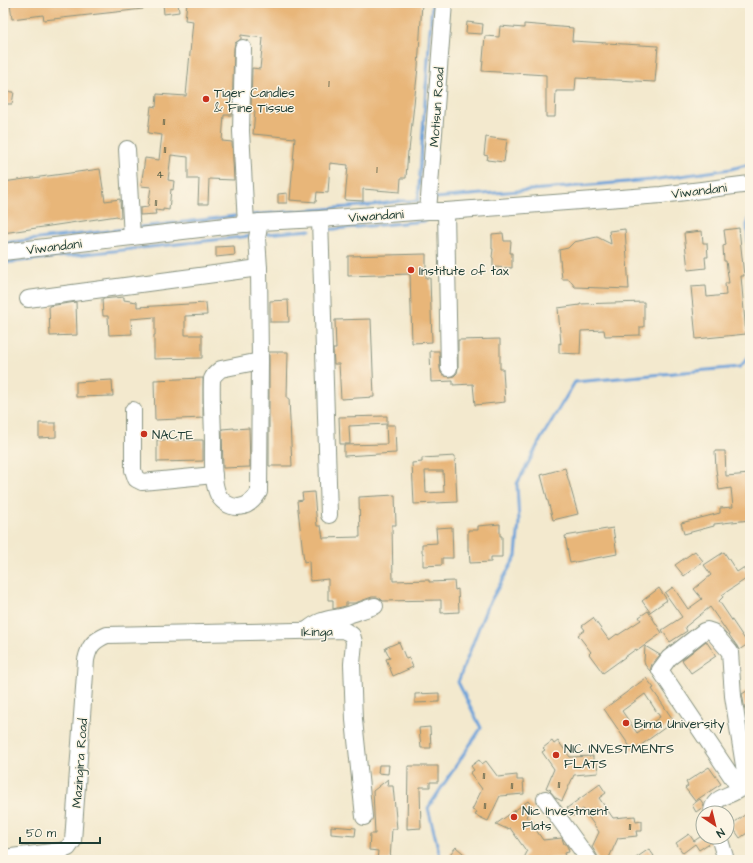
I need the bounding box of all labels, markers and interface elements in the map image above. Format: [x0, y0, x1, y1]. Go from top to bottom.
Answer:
street label: Motisun Road [425, 66, 449, 148]
house number: 1 [328, 76, 330, 91]
place label: Tiger Candles & Fine Tissue [214, 84, 295, 117]
marker: Tiger Candles & Fine Tissue [201, 94, 211, 104]
house number: 11 [163, 114, 166, 129]
house number: 11 [164, 142, 167, 157]
house number: 1 [376, 162, 378, 177]
house number: 4 [156, 167, 164, 182]
street label: Viwandani [670, 179, 728, 203]
house number: 11 [155, 195, 158, 210]
street label: Viwandani [348, 205, 404, 227]
street label: Viwandani [25, 235, 83, 259]
place label: Institute of tax [419, 262, 510, 280]
marker: Institute of tax [406, 265, 416, 275]
place label: NACTE [152, 426, 194, 444]
marker: NACTE [139, 429, 149, 439]
street label: Ikinga [301, 623, 333, 642]
place label: Bima University [634, 715, 725, 734]
street label: Mazingira Road [68, 717, 93, 809]
marker: Bima University [621, 718, 631, 728]
place label: NIC INVESTMENTS FLATS [564, 740, 674, 773]
marker: NIC INVESTMENTS FLATS [551, 750, 561, 760]
house number: 11 [483, 768, 486, 783]
house number: 11 [558, 777, 561, 792]
house number: 11 [511, 778, 514, 793]
house number: 11 [484, 798, 487, 813]
place label: Nic Investment Flats [522, 802, 609, 835]
north arrow [695, 805, 735, 845]
marker: Nic Investment Flats [509, 812, 519, 822]
scale bar [20, 819, 100, 845]
house number: 11 [629, 819, 632, 834]
text: 50 m [26, 825, 57, 842]
text: N [713, 825, 728, 841]

